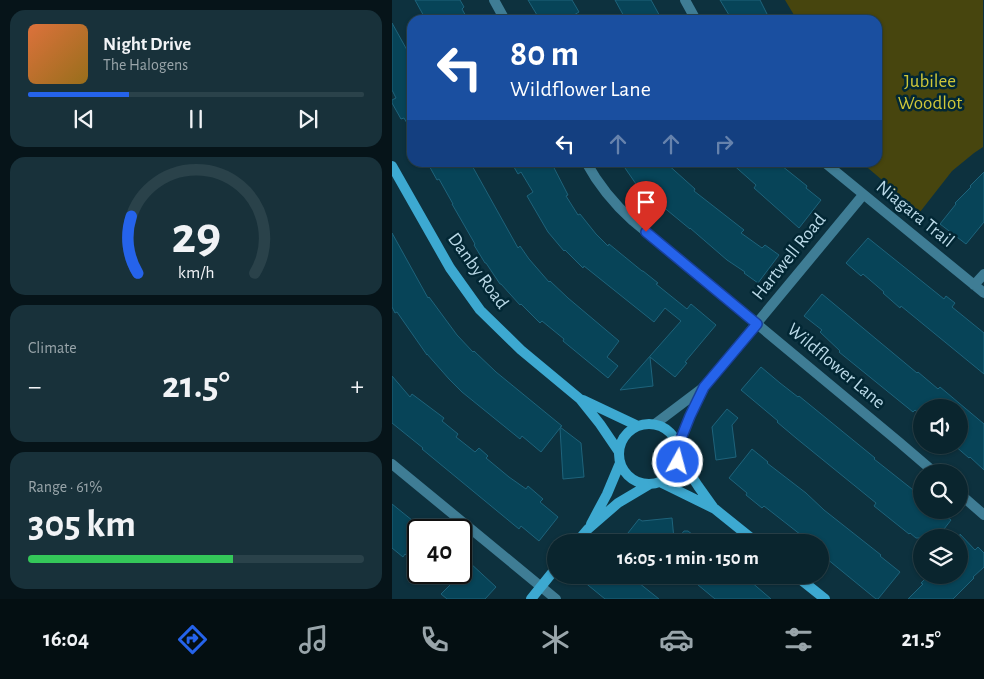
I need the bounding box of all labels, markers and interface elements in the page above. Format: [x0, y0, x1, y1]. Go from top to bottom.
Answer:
text: Night Drive [103, 35, 191, 54]
icon: left [427, 35, 492, 100]
text: 80 m [510, 37, 579, 72]
text: The Halogens [103, 57, 188, 73]
park label: Jubilee Woodlot [898, 72, 962, 113]
text: Wildflower Lane [510, 78, 651, 100]
icon: previous [70, 105, 98, 133]
icon: pause [182, 105, 210, 133]
icon: next [294, 105, 322, 133]
icon: left [551, 130, 579, 158]
icon: ahead [604, 130, 632, 158]
icon: ahead [657, 130, 685, 158]
icon: right [710, 130, 738, 158]
street label: Niagara Trail [873, 177, 957, 251]
pin [625, 181, 667, 232]
icon: arrive [632, 188, 660, 216]
text: 29 [171, 210, 221, 262]
street label: Hartwell Road [749, 210, 830, 304]
street label: Danby Road [444, 229, 512, 313]
text: km/h [178, 264, 214, 282]
street label: Wildflower Lane [783, 320, 889, 412]
text: Climate [28, 340, 77, 356]
text: 21.5° [162, 367, 230, 405]
text: − [28, 373, 41, 401]
text: + [351, 373, 364, 401]
map controls [913, 399, 968, 584]
button: sound [913, 399, 968, 454]
position arrow [651, 435, 703, 487]
button: search [913, 464, 968, 519]
text: Range · 61% [28, 479, 102, 495]
text: 305 km [28, 506, 136, 544]
speed limit sign: 40 [407, 519, 472, 584]
button: layers [913, 529, 968, 584]
text: 16:05 · 1 min · 150 m [617, 549, 759, 568]
icon: directions [175, 622, 210, 657]
icon: music [296, 622, 331, 657]
icon: phone [417, 622, 452, 657]
icon: climate [538, 622, 573, 657]
icon: car [659, 622, 694, 657]
icon: filters [781, 622, 816, 657]
text: 16:04 [43, 628, 89, 650]
text: 21.5° [902, 628, 941, 650]

